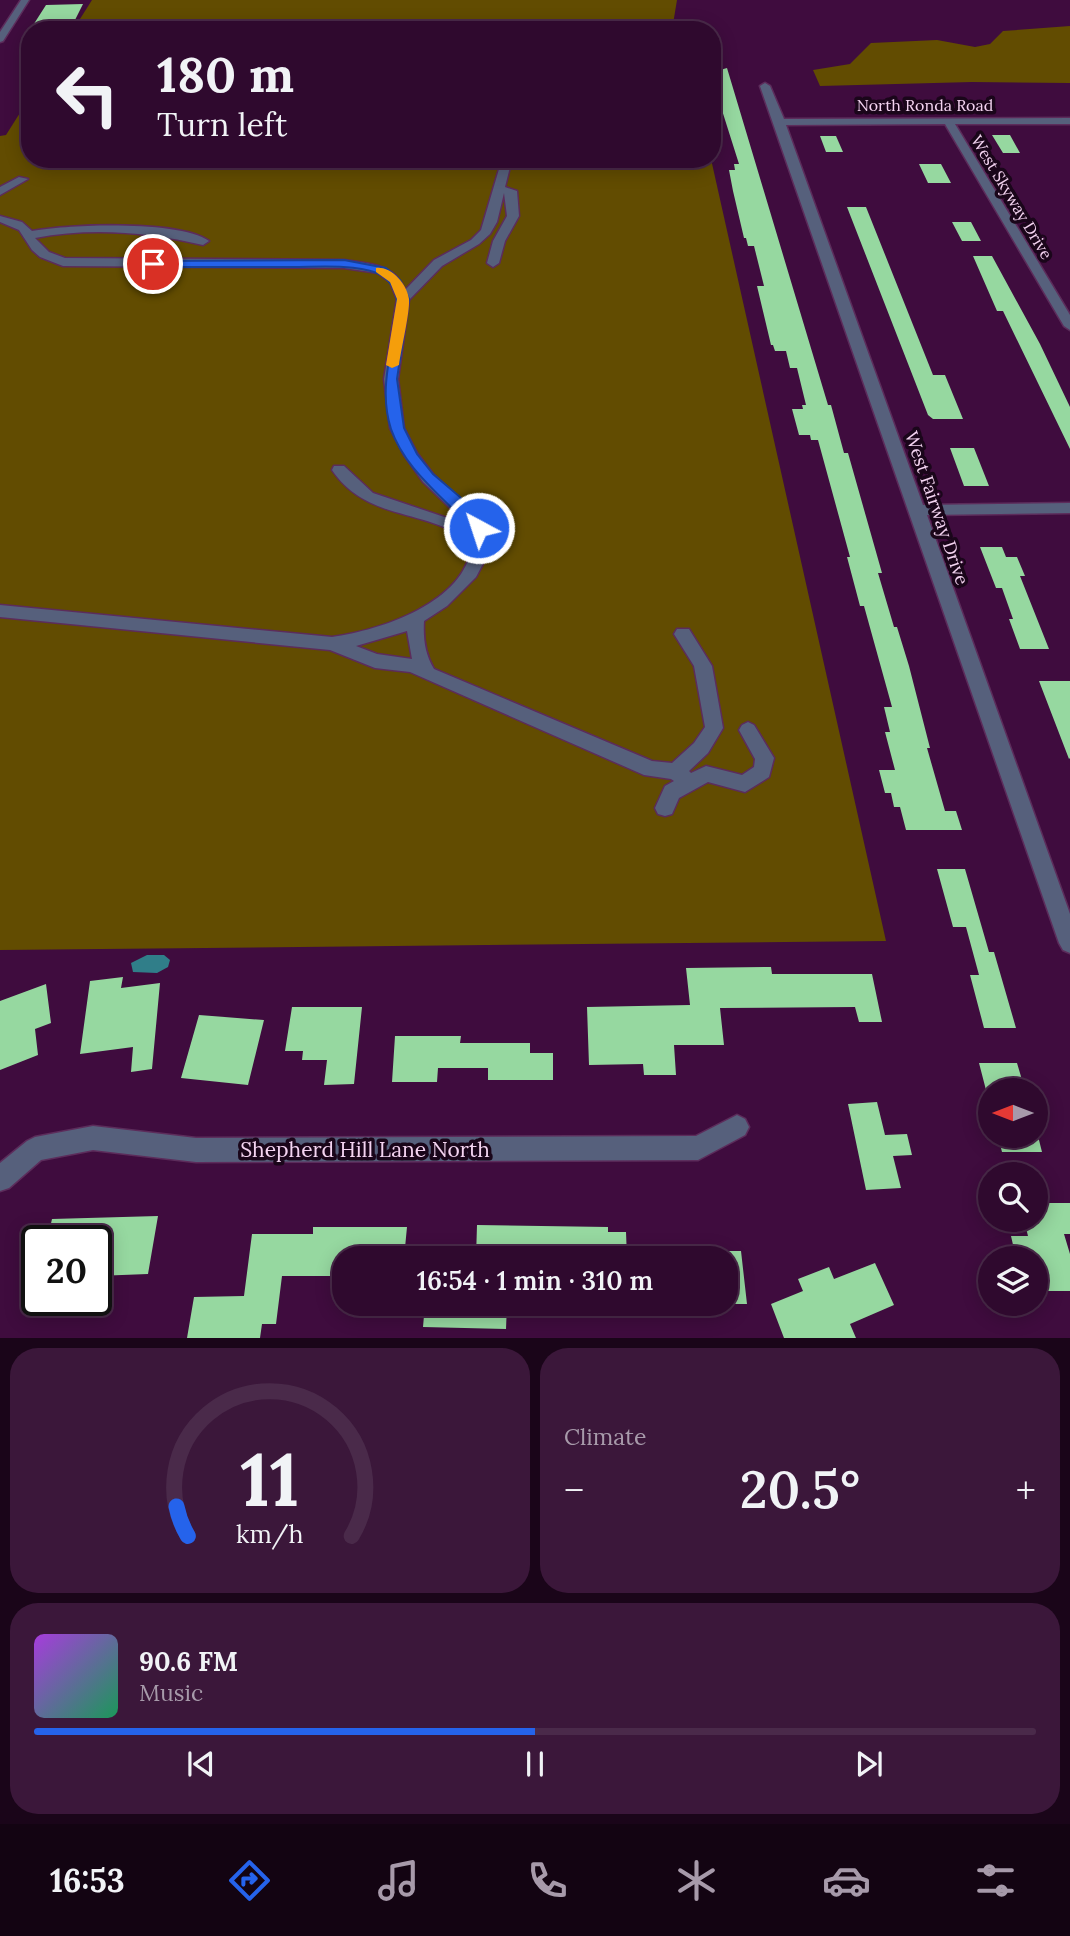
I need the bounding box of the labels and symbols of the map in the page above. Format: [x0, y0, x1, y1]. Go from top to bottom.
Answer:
street label: North Ronda Road [857, 95, 994, 115]
street label: West Skyway Drive [967, 131, 1057, 263]
pin [123, 234, 183, 294]
street label: West Fairway Drive [900, 428, 974, 588]
position arrow [442, 491, 516, 565]
north arrow [978, 1078, 1048, 1148]
street label: Shepherd Hill Lane North [240, 1136, 490, 1163]
speed limit sign: 20 [21, 1225, 112, 1316]

